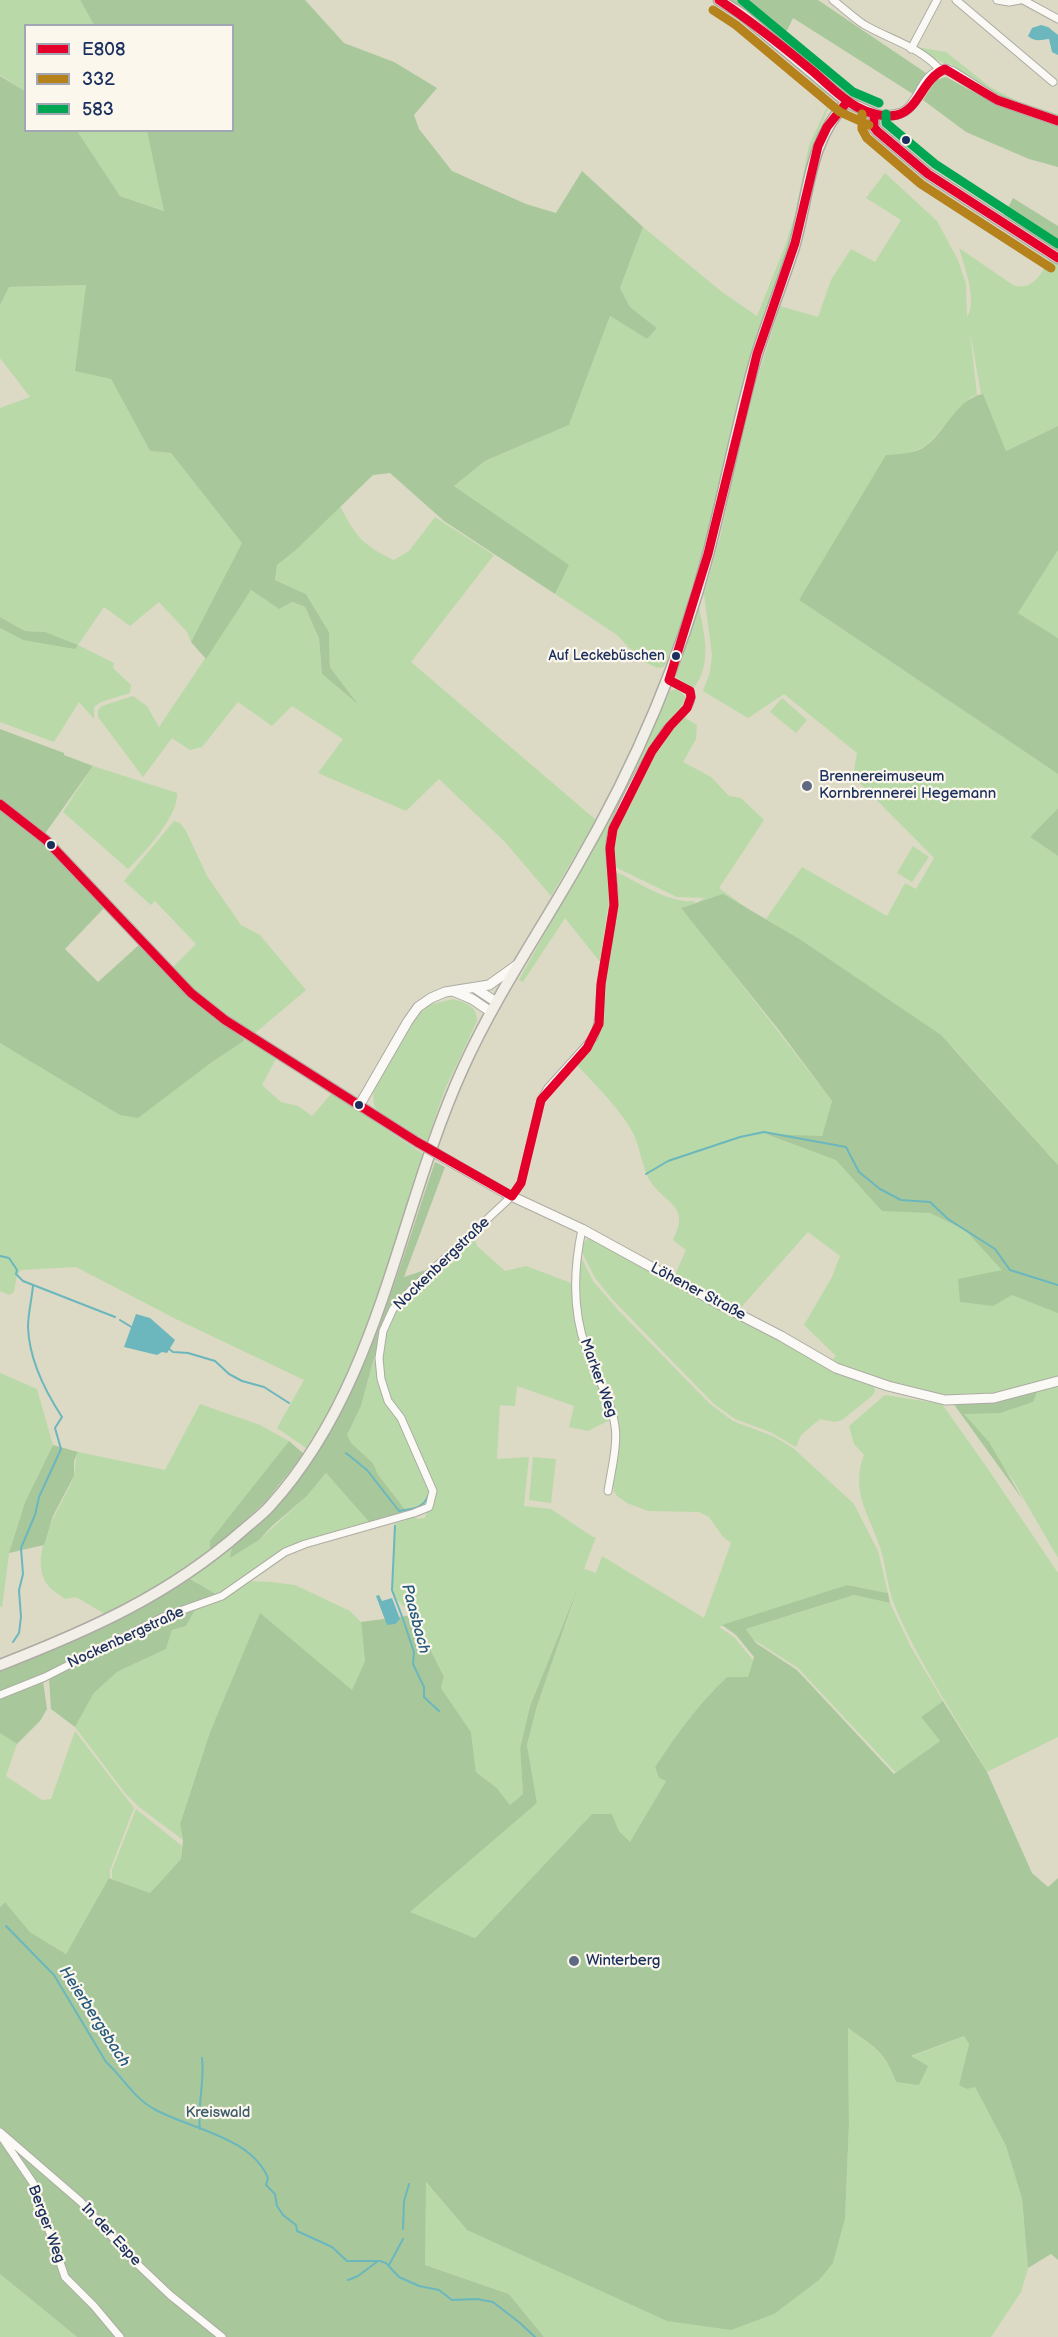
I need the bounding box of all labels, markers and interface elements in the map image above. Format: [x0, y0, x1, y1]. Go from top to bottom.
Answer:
legend [24, 24, 234, 132]
text: E808 [82, 39, 125, 60]
text: 332 [82, 69, 115, 90]
text: 583 [82, 99, 114, 120]
unlabelled marker [900, 134, 912, 146]
place label: Auf Leckebüschen [548, 648, 665, 664]
marker: Auf Leckebüschen [670, 650, 682, 662]
place label: Brennereimuseum Kornbrennerei Hegemann [819, 768, 996, 803]
marker: Brennereimuseum Kornbrennerei Hegemann [800, 779, 814, 793]
unlabelled marker [45, 839, 57, 851]
unlabelled marker [353, 1099, 365, 1111]
street label: Nockenbergstraße [390, 1214, 494, 1314]
street label: Löhener Straße [647, 1259, 749, 1325]
street label: Marker Weg [575, 1336, 621, 1420]
water label: Paasbach [397, 1582, 433, 1656]
street label: Nockenbergstraße [65, 1603, 187, 1673]
place label: Winterberg [586, 1952, 661, 1970]
marker: Winterberg [567, 1954, 581, 1968]
water label: Heierbergsbach [54, 1963, 134, 2071]
park label: Kreiswald [186, 2104, 250, 2122]
street label: Berger Weg [24, 2183, 68, 2265]
street label: In der Espe [77, 2200, 145, 2270]

